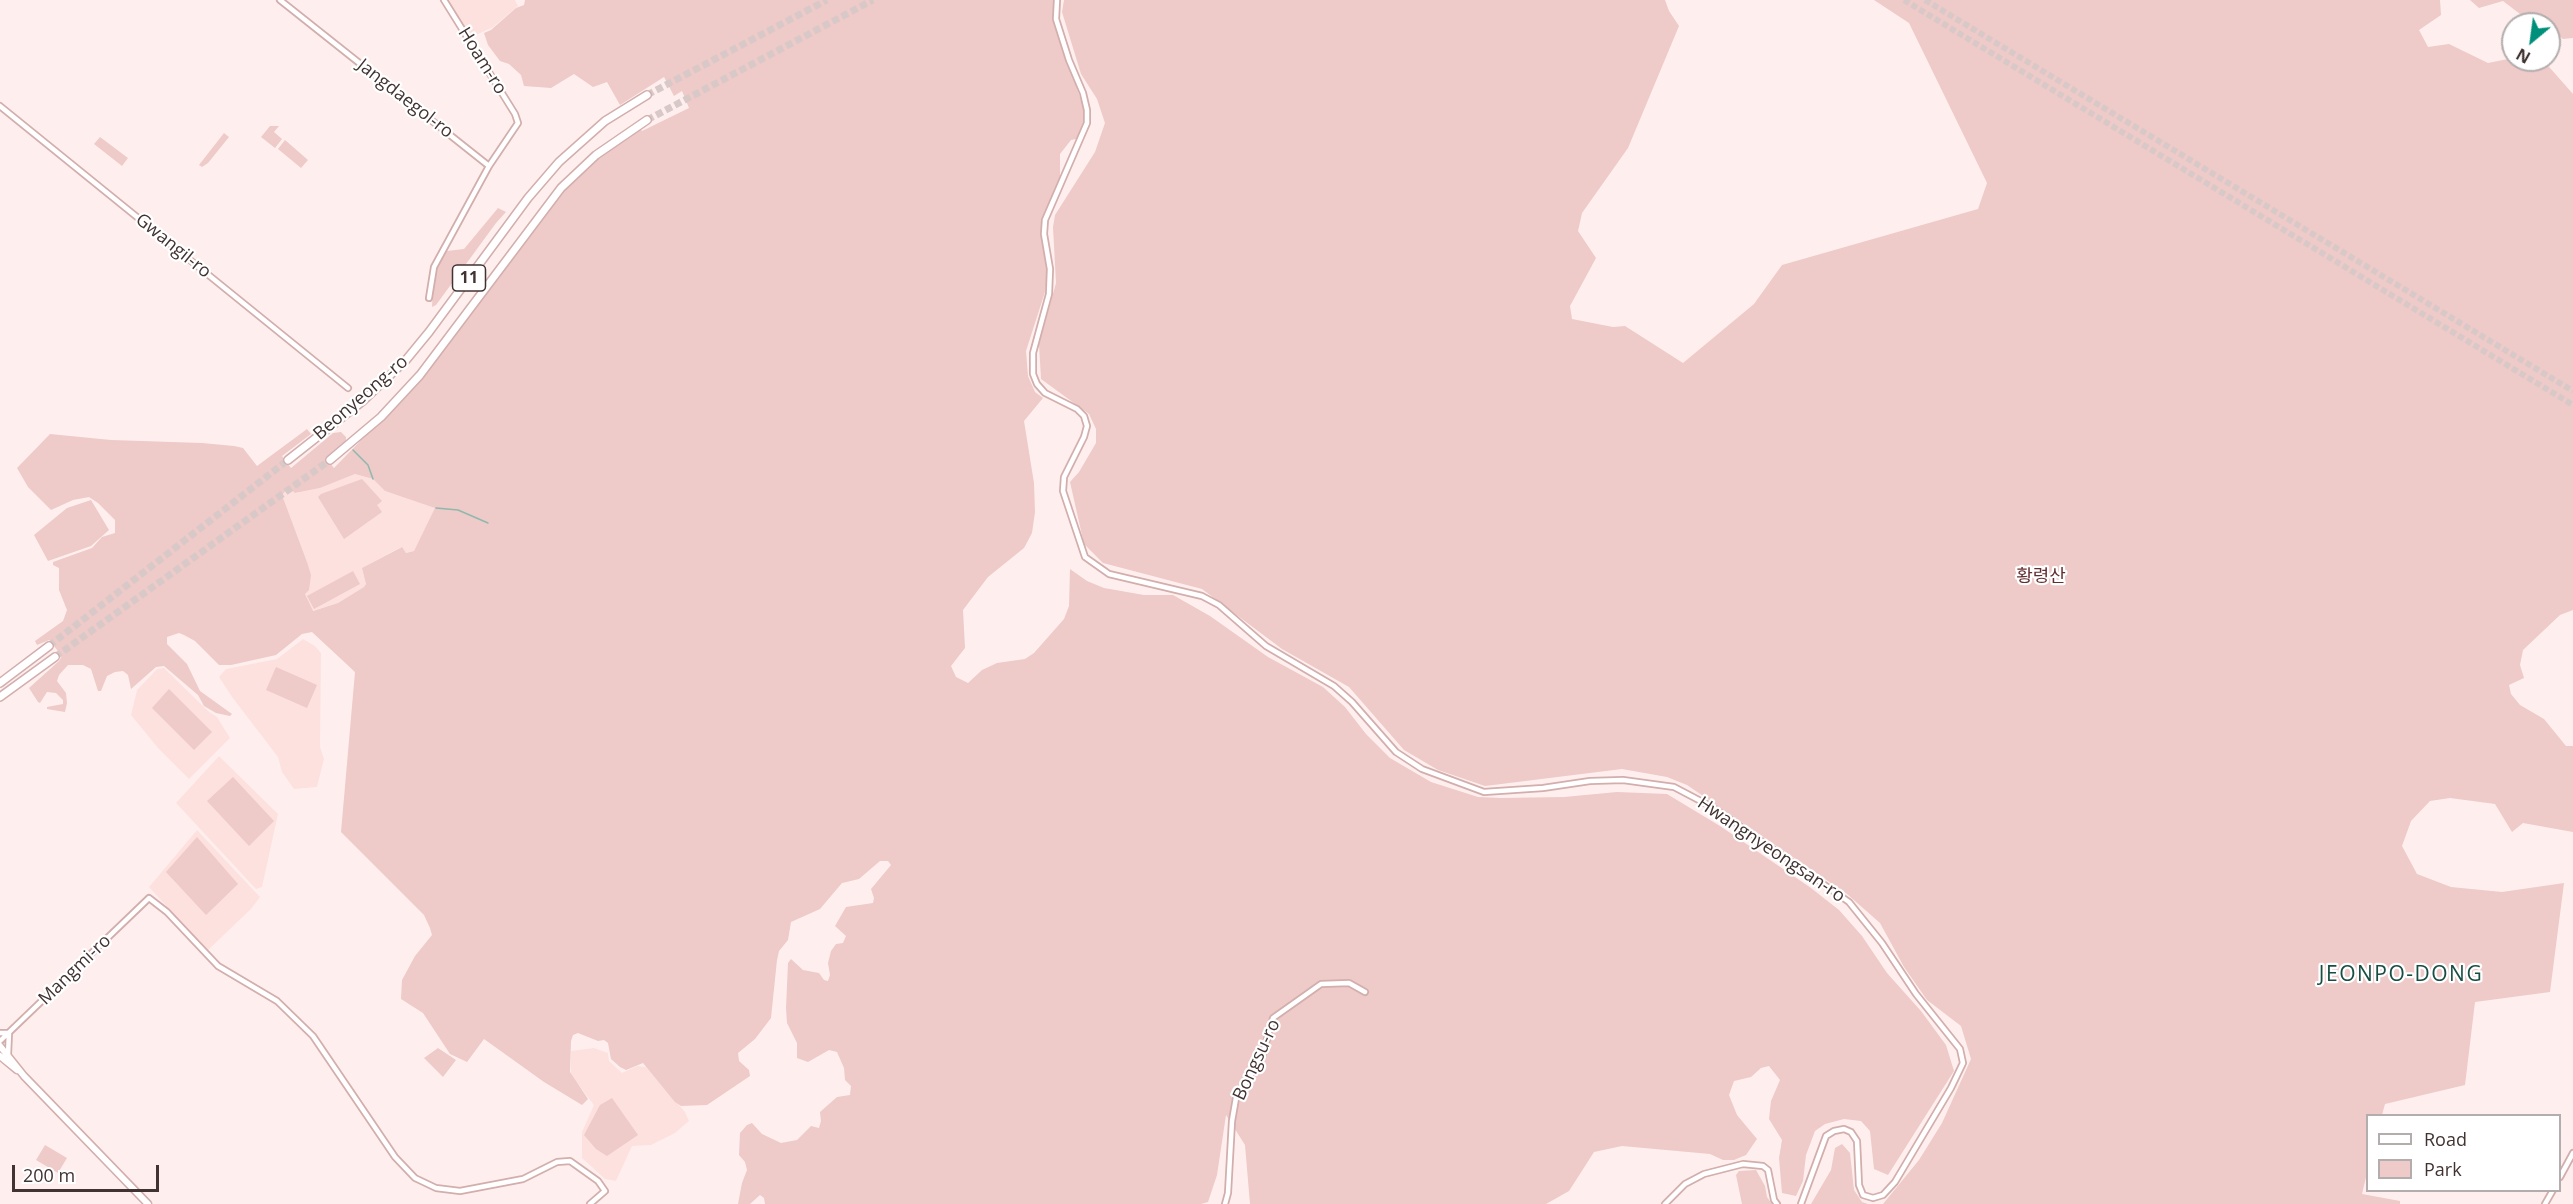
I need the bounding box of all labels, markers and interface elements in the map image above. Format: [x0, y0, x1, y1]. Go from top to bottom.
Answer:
north arrow [2501, 12, 2561, 72]
street label: Hoam-ro [453, 24, 511, 98]
text: N [2512, 43, 2534, 69]
street label: Jangdaegol-ro [353, 55, 457, 143]
street label: Gwangil-ro [131, 209, 215, 283]
road number: 11 [452, 265, 486, 291]
street label: Beonyeong-ro [309, 351, 413, 445]
park label: 황령산 [2016, 566, 2066, 588]
street label: Hwangnyeongsan-ro [1693, 793, 1849, 907]
street label: Mangmi-ro [34, 930, 116, 1010]
district label: JEONPO-DONG [2319, 962, 2483, 988]
street label: Bongsu-ro [1229, 1016, 1285, 1104]
legend [2366, 1114, 2561, 1192]
text: Road [2424, 1127, 2467, 1151]
scale bar [15, 1153, 162, 1191]
text: Park [2424, 1157, 2462, 1181]
text: 200 m [23, 1163, 75, 1187]

